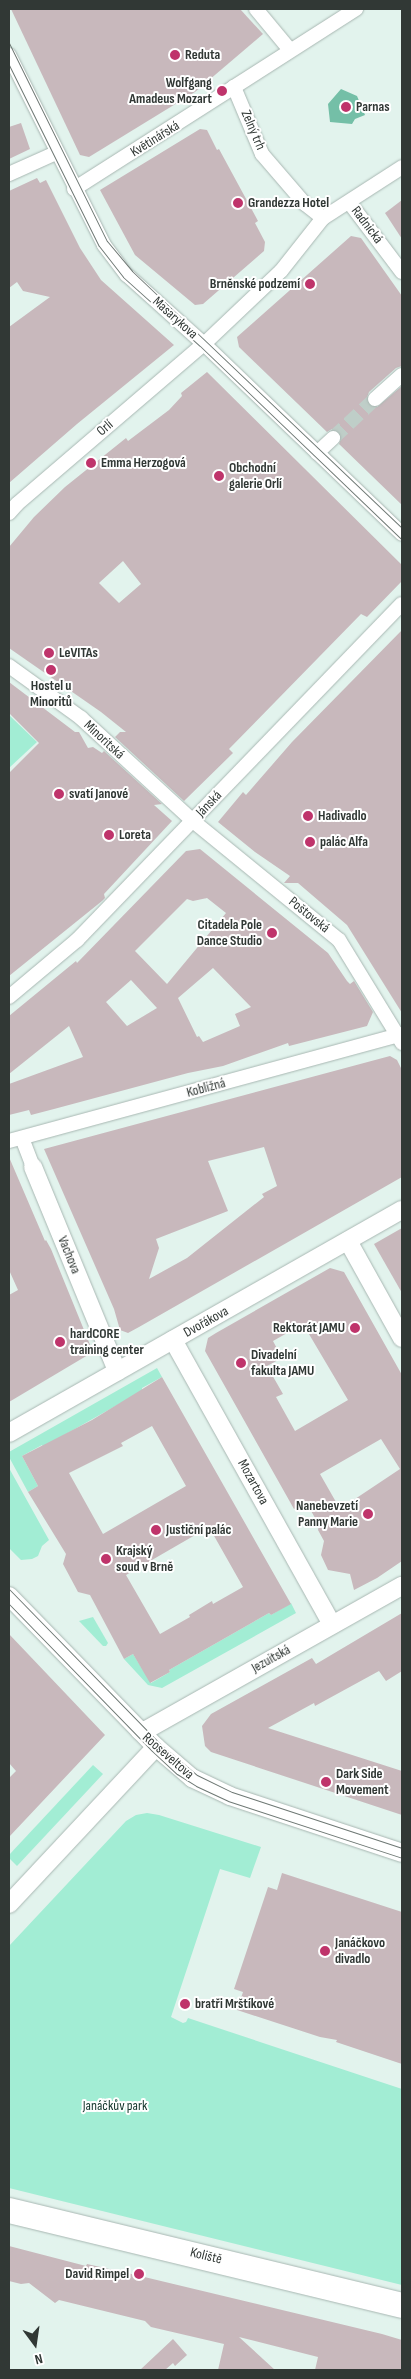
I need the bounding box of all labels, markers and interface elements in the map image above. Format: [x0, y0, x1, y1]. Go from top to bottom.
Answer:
place label: Reduta [185, 47, 220, 63]
marker: Reduta [169, 49, 181, 61]
place label: Wolfgang Amadeus Mozart [129, 75, 212, 108]
marker: Wolfgang Amadeus Mozart [216, 85, 228, 97]
place label: Parnas [356, 99, 390, 115]
marker: Parnas [340, 101, 352, 113]
street label: Zelný trh [237, 108, 269, 152]
street label: Květinářská [127, 117, 183, 161]
place label: Grandezza Hotel [248, 195, 329, 211]
marker: Grandezza Hotel [232, 197, 244, 209]
street label: Radnická [348, 203, 386, 247]
place label: Brněnské podzemí [210, 276, 300, 292]
marker: Brněnské podzemí [304, 278, 316, 290]
street label: Masarykova [149, 293, 201, 343]
street label: Orlí [93, 416, 117, 440]
place label: Emma Herzogová [101, 455, 186, 471]
marker: Emma Herzogová [85, 457, 97, 469]
place label: Obchodní galerie Orlí [229, 460, 282, 492]
marker: Obchodní galerie Orlí [213, 470, 225, 482]
place label: LeVITAs [59, 645, 98, 661]
marker: LeVITAs [43, 647, 55, 659]
marker: Hostel u Minoritů [45, 664, 57, 676]
place label: Hostel u Minoritů [30, 678, 72, 710]
street label: Minoritská [80, 717, 128, 763]
place label: svatí Janové [69, 786, 128, 802]
street label: Jánská [193, 787, 225, 821]
marker: svatí Janové [53, 788, 65, 800]
place label: Hadivadlo [318, 808, 367, 824]
marker: Hadivadlo [302, 810, 314, 822]
place label: Loreta [119, 827, 151, 843]
marker: Loreta [103, 829, 115, 841]
place label: palác Alfa [320, 834, 368, 850]
marker: palác Alfa [304, 836, 316, 848]
street label: Poštovská [285, 893, 333, 937]
place label: Citadela Pole Dance Studio [197, 917, 262, 950]
marker: Citadela Pole Dance Studio [266, 927, 278, 939]
street label: Kobližná [185, 1075, 227, 1101]
street label: Vachova [54, 1234, 84, 1276]
street label: Dvořákova [181, 1303, 231, 1341]
place label: Rektorát JAMU [273, 1320, 345, 1336]
marker: Rektorát JAMU [349, 1322, 361, 1334]
place label: hardCORE training center [70, 1326, 144, 1358]
marker: hardCORE training center [54, 1336, 66, 1348]
place label: Divadelní fakulta JAMU [251, 1347, 314, 1380]
marker: Divadelní fakulta JAMU [235, 1357, 247, 1369]
street label: Mozartova [234, 1456, 272, 1508]
place label: Nanebevzetí Panny Marie [296, 1498, 358, 1530]
marker: Nanebevzetí Panny Marie [362, 1508, 374, 1520]
place label: Justiční palác [166, 1522, 231, 1538]
marker: Justiční palác [150, 1524, 162, 1536]
place label: Krajský soud v Brně [116, 1543, 173, 1575]
marker: Krajský soud v Brně [100, 1553, 112, 1565]
street label: Jezuitská [249, 1641, 293, 1677]
street label: Rooseveltova [139, 1729, 197, 1783]
place label: Dark Side Movement [336, 1766, 389, 1798]
marker: Dark Side Movement [320, 1776, 332, 1788]
place label: Janáčkovo divadlo [335, 1935, 385, 1968]
marker: Janáčkovo divadlo [319, 1945, 331, 1957]
place label: bratři Mrštíkové [195, 1996, 274, 2012]
marker: bratři Mrštíkové [179, 1998, 191, 2010]
park label: Janáčkův park [83, 2098, 147, 2114]
street label: Koliště [188, 2244, 224, 2268]
place label: David Rimpel [65, 2266, 129, 2282]
marker: David Rimpel [133, 2268, 145, 2280]
north arrow [10, 2319, 60, 2369]
text: N [33, 2350, 44, 2368]

